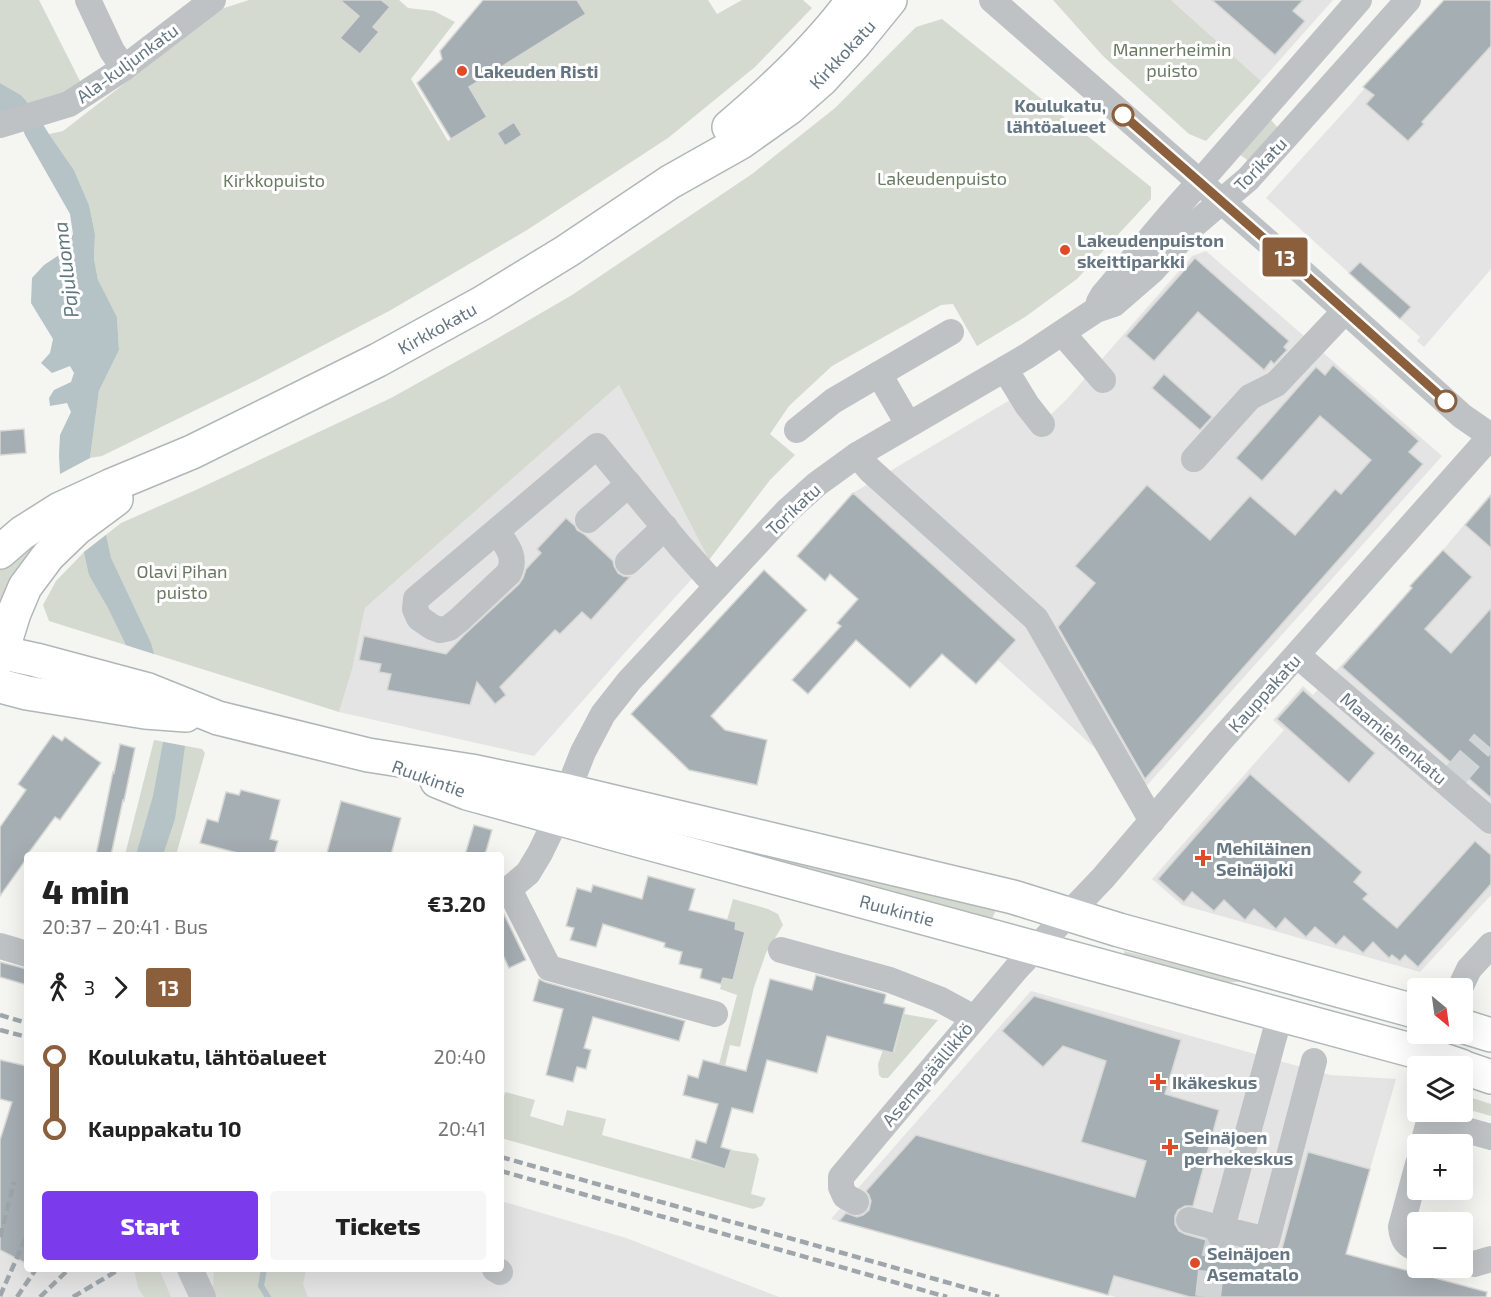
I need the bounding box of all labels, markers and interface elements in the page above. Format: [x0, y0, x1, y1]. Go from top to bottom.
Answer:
street label: Kirkkokatu [804, 15, 880, 93]
street label: Ala-kuljunkatu [72, 19, 182, 107]
park label: Mannerheimin puisto [1113, 38, 1231, 81]
place label: Lakeuden Risti [474, 60, 599, 82]
marker: Lakeuden Risti [455, 64, 469, 78]
place label: Koulukatu, lähtöalueet [1006, 94, 1107, 137]
marker: Koulukatu, lähtöalueet [1112, 104, 1134, 126]
street label: Torikatu [1229, 132, 1291, 196]
park label: Lakeudenpuisto [877, 167, 1007, 189]
park label: Kirkkopuisto [223, 169, 325, 191]
water label: Pajuluoma [47, 220, 83, 320]
place label: Lakeudenpuiston skeittiparkki [1077, 229, 1224, 272]
line badge: 13 [1258, 238, 1312, 276]
marker: Lakeudenpuiston skeittiparkki [1058, 243, 1072, 257]
text: 13 [1275, 245, 1295, 270]
street label: Kirkkokatu [394, 297, 480, 359]
unlabelled marker [1435, 390, 1457, 412]
street label: Torikatu [761, 478, 825, 540]
park label: Olavi Pihan puisto [136, 560, 228, 603]
street label: Kauppakatu [1223, 649, 1305, 737]
street label: Maamiehenkatu [1336, 687, 1452, 789]
street label: Ruukintie [389, 755, 469, 801]
place label: Mehiläinen Seinäjoki [1216, 837, 1311, 880]
marker: Mehiläinen Seinäjoki [1194, 849, 1212, 867]
text: 4 min [42, 871, 129, 911]
street label: Ruukintie [857, 889, 937, 931]
text: €3.20 [427, 890, 486, 916]
text: 20:37 – 20:41 · Bus [42, 914, 208, 938]
icon: walk [42, 971, 75, 1004]
icon: forward [104, 971, 137, 1004]
text: 3 [84, 975, 95, 999]
text: 13 [158, 975, 179, 1000]
north arrow [1407, 978, 1473, 1044]
map controls [1407, 978, 1473, 1278]
street label: Asemapäällikkö [877, 1017, 977, 1131]
text: Koulukatu, lähtöalueet [88, 1043, 326, 1069]
text: 20:40 [434, 1044, 486, 1068]
button: layers [1407, 1056, 1473, 1122]
place label: Ikäkeskus [1172, 1071, 1257, 1093]
marker: Ikäkeskus [1149, 1073, 1167, 1091]
text: Kauppakatu 10 [88, 1115, 242, 1141]
text: 20:41 [438, 1116, 486, 1140]
place label: Seinäjoen perhekeskus [1184, 1126, 1293, 1169]
button: + [1407, 1134, 1473, 1200]
marker: Seinäjoen perhekeskus [1161, 1138, 1179, 1156]
button: Start [42, 1191, 258, 1260]
button: Tickets [270, 1191, 486, 1260]
button: − [1407, 1212, 1473, 1278]
place label: Seinäjoen Asematalo [1207, 1242, 1299, 1285]
marker: Seinäjoen Asematalo [1188, 1256, 1202, 1270]

